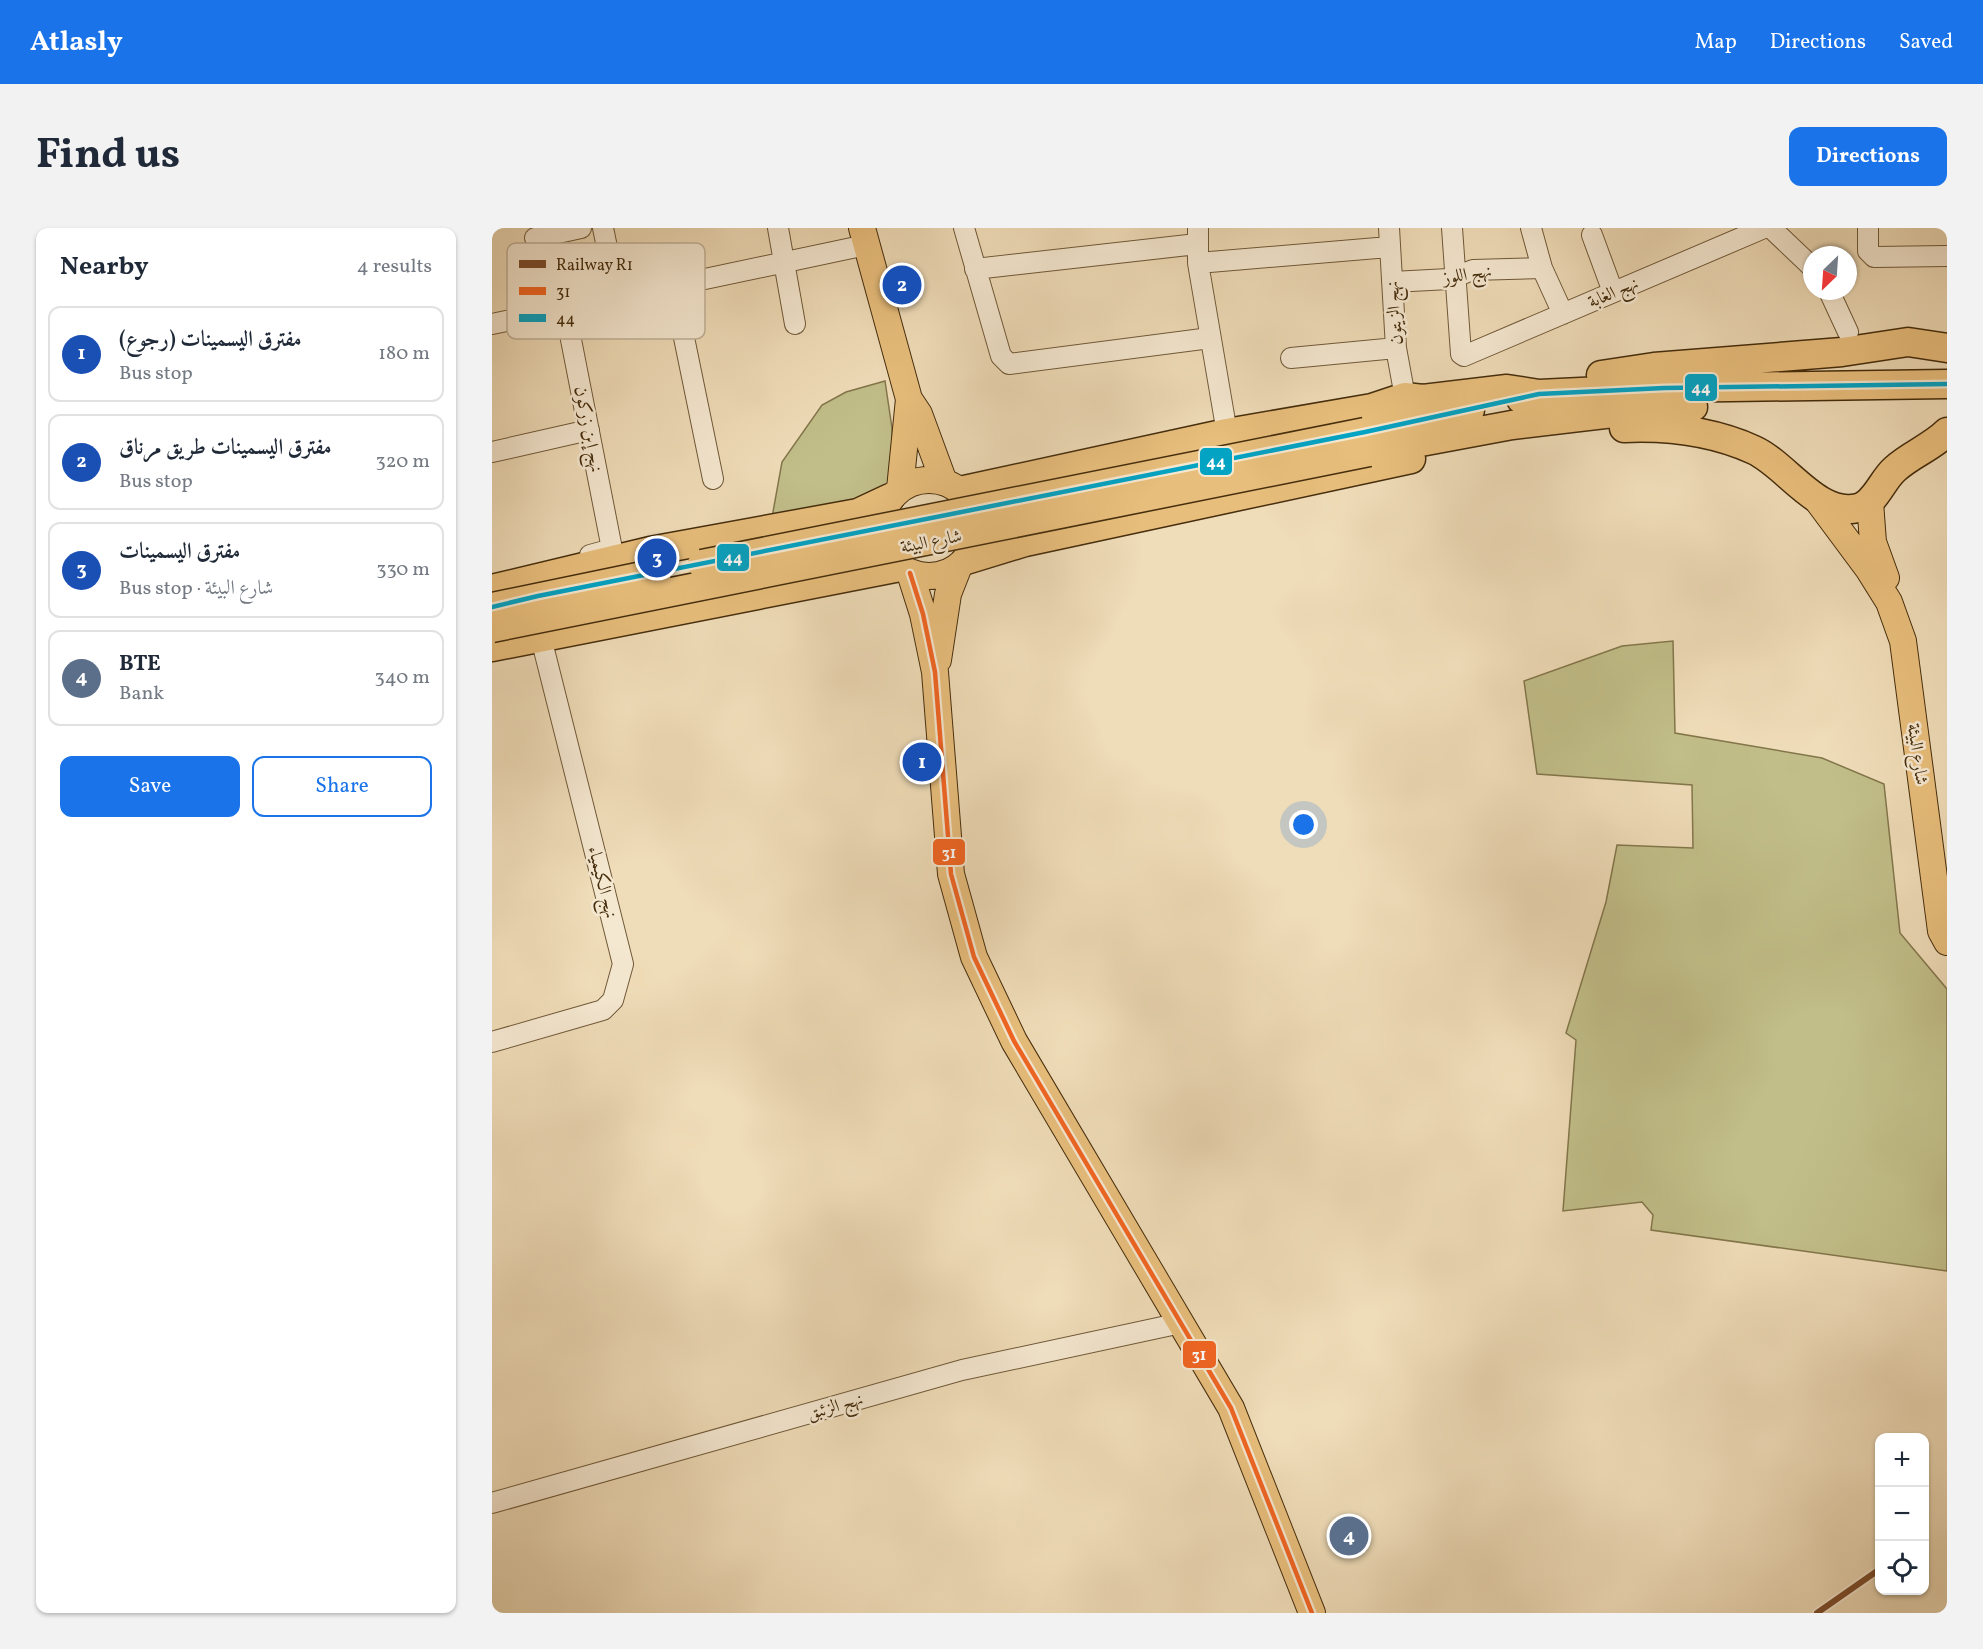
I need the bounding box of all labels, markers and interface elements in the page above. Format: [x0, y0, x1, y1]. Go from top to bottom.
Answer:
text: Atlasly [30, 23, 123, 62]
text: Map [1695, 28, 1737, 57]
text: Directions [1770, 28, 1866, 57]
text: Saved [1899, 28, 1953, 57]
text: Find us [36, 127, 180, 186]
button: Directions [1789, 127, 1947, 186]
legend [507, 243, 705, 339]
north arrow [1803, 246, 1857, 300]
text: Nearby [60, 249, 149, 285]
text: 4 results [357, 253, 432, 281]
text: Railway R1 [556, 255, 633, 277]
street label: نهج اللوز [1439, 259, 1494, 294]
pin: 2 [882, 262, 922, 308]
street label: نهج الغابة [1584, 272, 1643, 317]
street label: نهج الزيتون [1381, 280, 1412, 346]
text: 31 [556, 282, 570, 304]
text: 44 [556, 309, 575, 331]
text: مفترق اليسمينات (رجوع) [119, 325, 302, 356]
text: 1 [77, 340, 86, 368]
text: 180 m [378, 340, 430, 368]
text: Bus stop [119, 360, 193, 388]
line badge: 44 [1684, 373, 1718, 402]
text: 44 [1691, 378, 1711, 400]
street label: نهج إبن زركون [565, 384, 608, 475]
text: مفترق اليسمينات طريق مرناق [119, 433, 332, 464]
line badge: 44 [1199, 447, 1233, 476]
text: 2 [76, 448, 87, 476]
text: 320 m [375, 448, 430, 476]
text: 44 [1206, 452, 1226, 474]
text: Bus stop [119, 468, 193, 496]
street label: شارع البيئة [899, 524, 964, 562]
pin: 3 [638, 536, 676, 580]
text: مفترق اليسمينات [119, 537, 240, 568]
line badge: 44 [716, 543, 750, 572]
text: 44 [723, 548, 743, 570]
text: 3 [76, 556, 87, 584]
text: 330 m [376, 556, 430, 584]
text: Bus stop · شارع البيئة [119, 575, 273, 603]
text: BTE [119, 649, 161, 680]
text: 4 [75, 664, 88, 692]
text: 340 m [374, 664, 430, 692]
text: Bank [119, 680, 164, 708]
street label: شارع البيئة [1899, 722, 1933, 787]
pin: 1 [902, 740, 942, 784]
button: Save [60, 756, 240, 817]
button: Share [252, 756, 432, 817]
your location [1289, 810, 1318, 839]
line badge: 31 [932, 838, 966, 866]
text: 31 [942, 843, 956, 865]
street label: نهج الكيمياء [579, 844, 623, 922]
line badge: 31 [1182, 1340, 1217, 1369]
text: 31 [1192, 1345, 1206, 1367]
street label: نهج الزئبق [805, 1388, 867, 1429]
map controls [1875, 1433, 1929, 1595]
button: + [1875, 1433, 1929, 1487]
button: − [1875, 1487, 1929, 1541]
pin: 4 [1330, 1514, 1368, 1558]
button: locate [1875, 1541, 1929, 1595]

